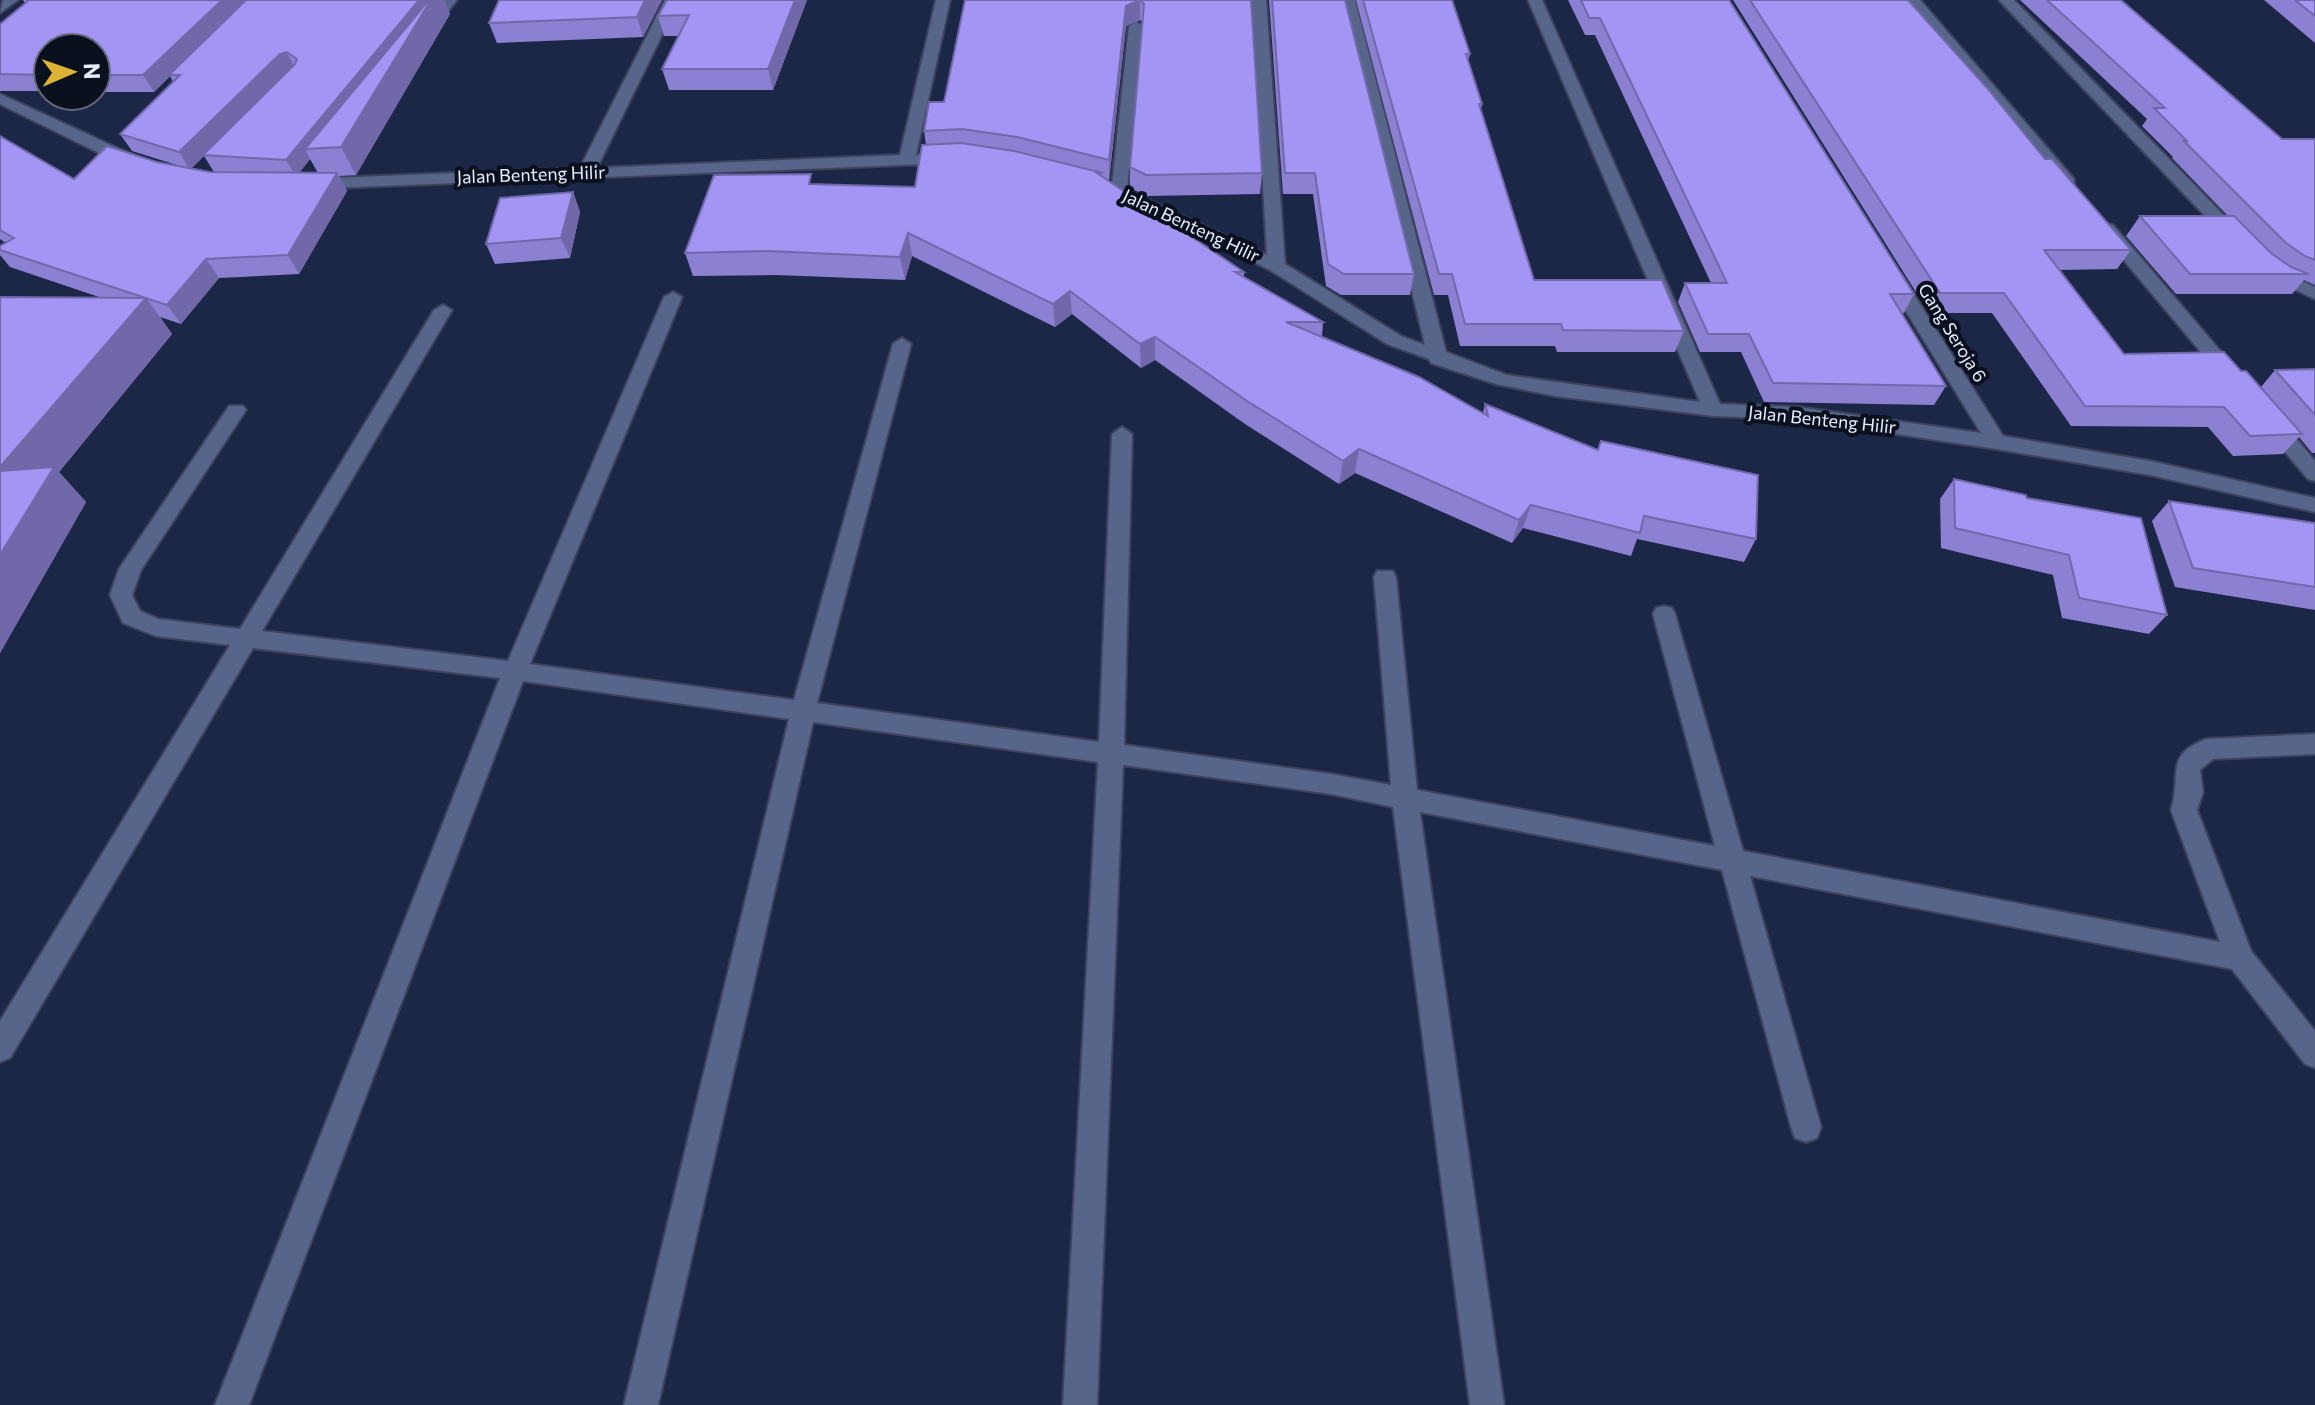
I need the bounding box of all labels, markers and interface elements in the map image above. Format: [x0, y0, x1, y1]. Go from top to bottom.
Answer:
north arrow [32, 32, 112, 112]
text: N [79, 63, 106, 80]
street label: Jalan Benteng Hilir [456, 160, 606, 188]
street label: Jalan Benteng Hilir [1119, 184, 1263, 266]
street label: Gang Seroja 6 [1914, 279, 1992, 386]
street label: Jalan Benteng Hilir [1747, 400, 1897, 438]

